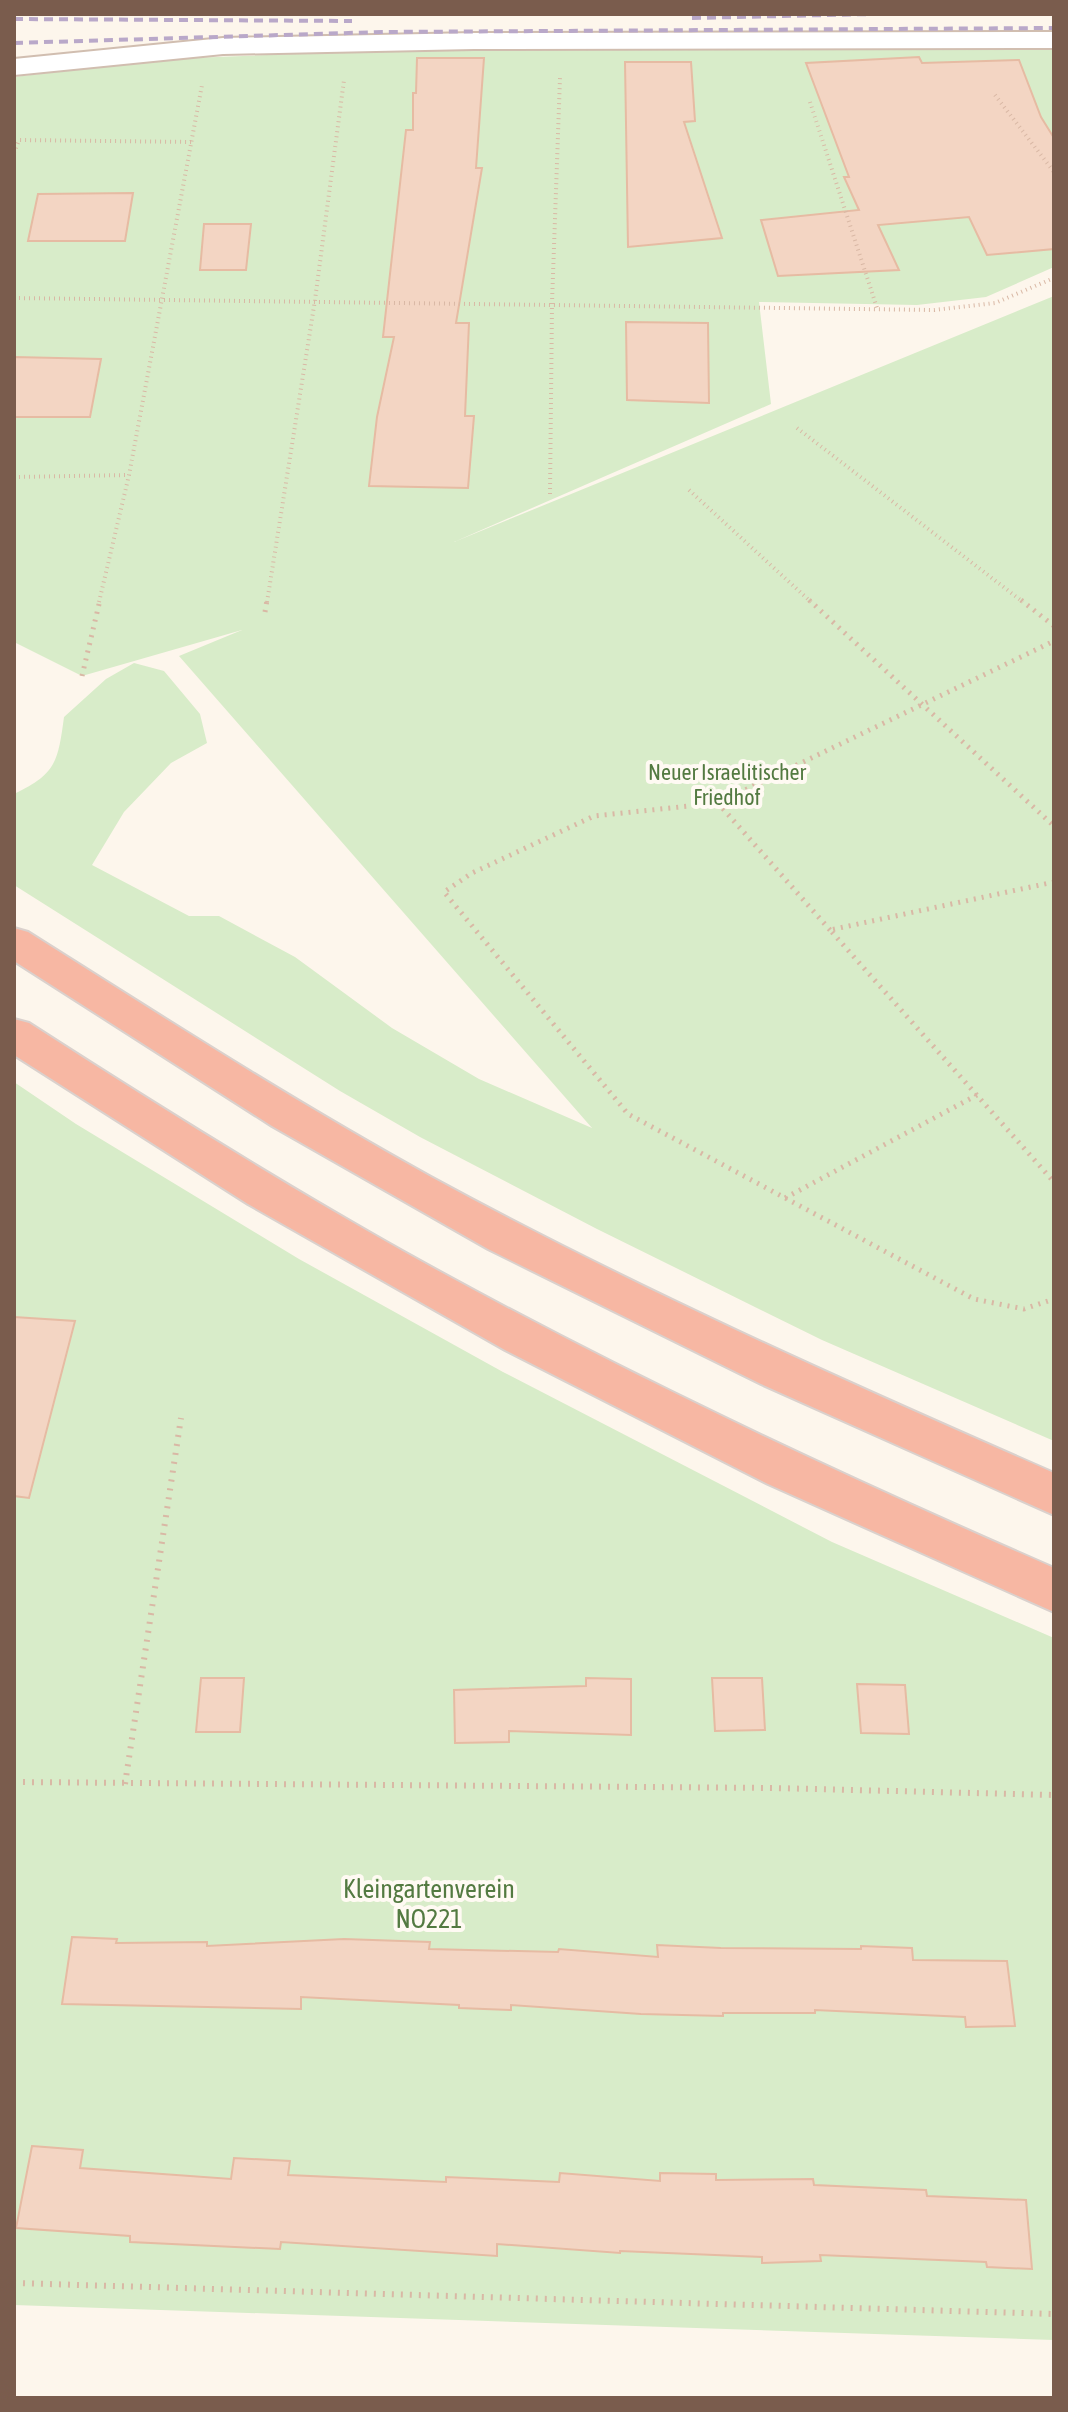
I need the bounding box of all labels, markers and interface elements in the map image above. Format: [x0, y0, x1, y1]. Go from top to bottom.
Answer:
park label: Neuer Israelitischer Friedhof [648, 759, 807, 810]
park label: Kleingartenverein NO221 [343, 1874, 515, 1934]

